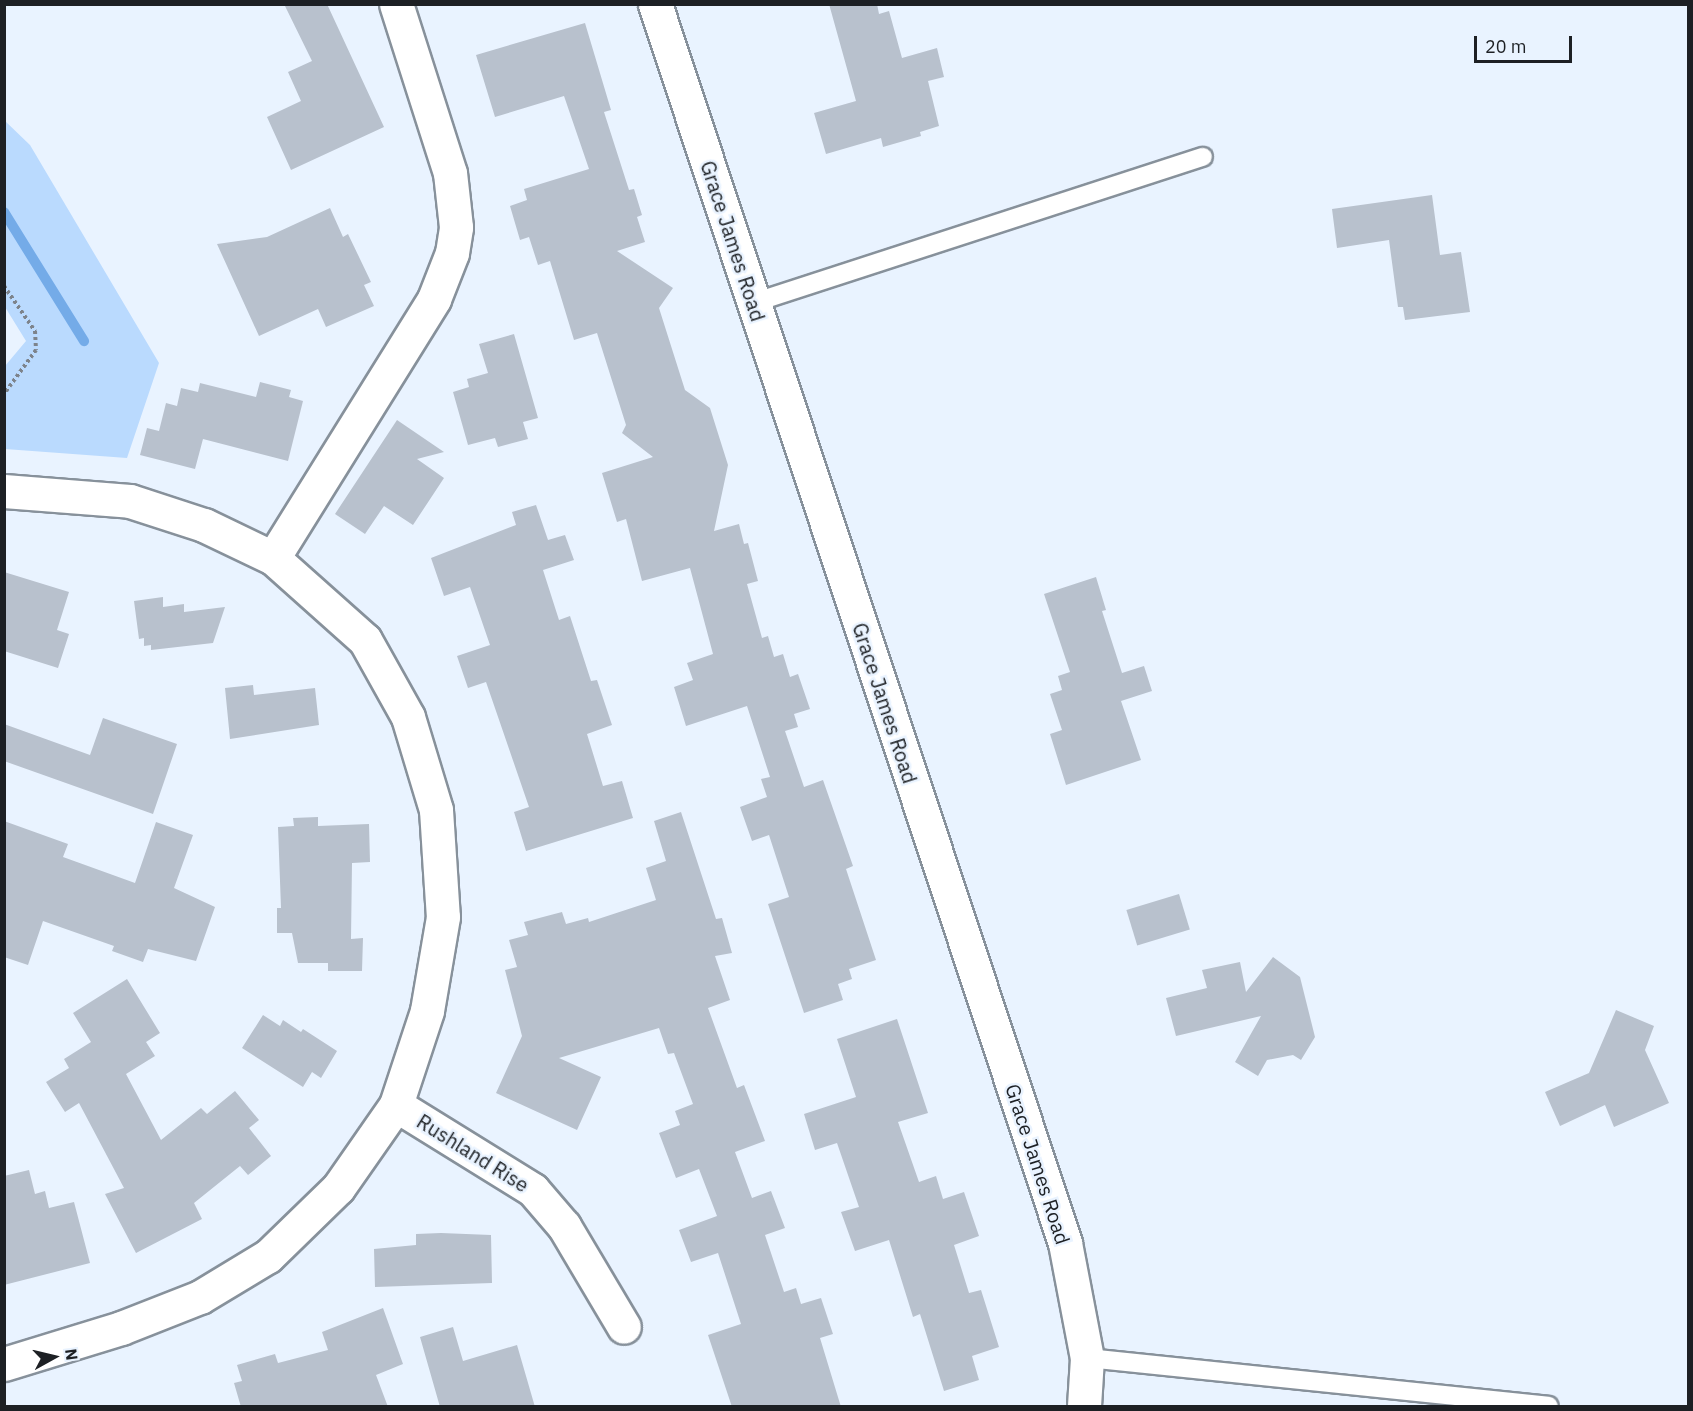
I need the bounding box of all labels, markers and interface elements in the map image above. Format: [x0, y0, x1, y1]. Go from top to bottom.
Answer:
scale bar [1477, 24, 1574, 62]
text: 20 m [1485, 35, 1527, 58]
street label: Grace James Road [696, 158, 770, 324]
street label: Grace James Road [848, 620, 922, 786]
street label: Grace James Road [1001, 1081, 1075, 1247]
street label: Rushland Rise [413, 1109, 533, 1197]
north arrow [24, 1327, 84, 1387]
text: N [61, 1347, 83, 1362]

